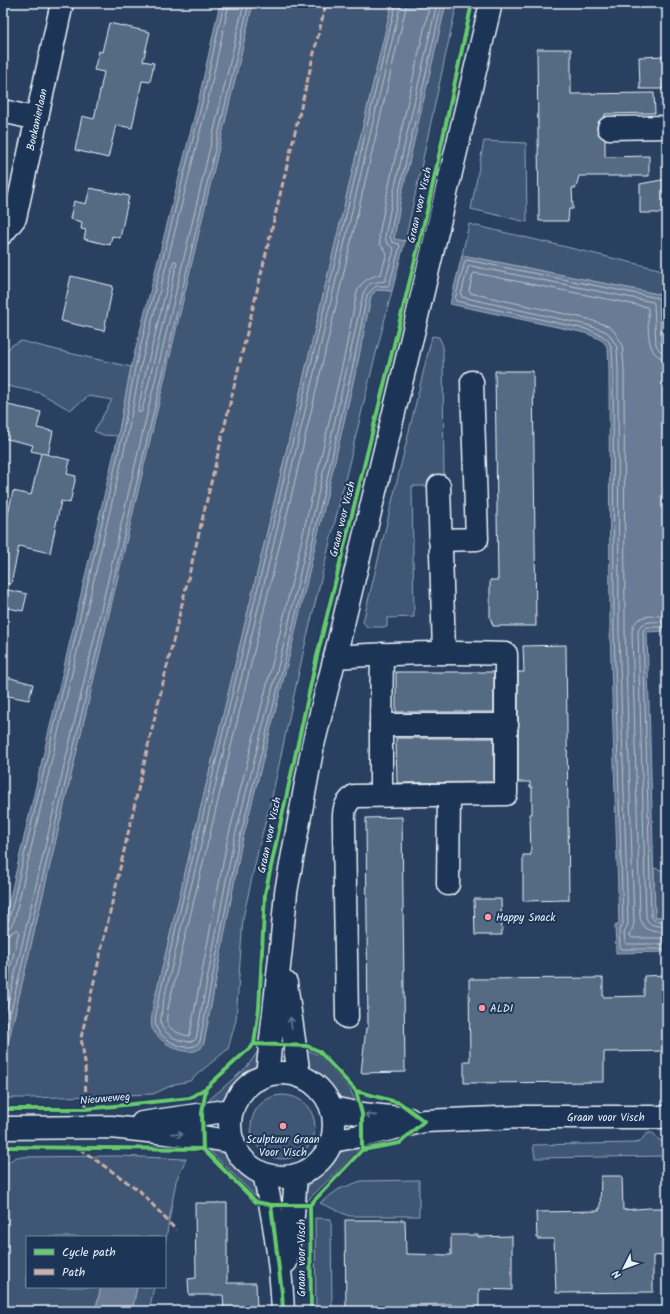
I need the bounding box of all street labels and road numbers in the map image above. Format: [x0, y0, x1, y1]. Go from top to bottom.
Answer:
street label: Boekanierlaan [22, 87, 53, 153]
street label: Graan voor Visch [402, 165, 437, 245]
street label: Graan voor Visch [325, 479, 361, 559]
street label: Graan voor Visch [253, 795, 287, 875]
street label: Nieuweweg [79, 1088, 131, 1110]
street label: Graan voor Visch [567, 1109, 645, 1127]
street label: Graan voor Visch [293, 1219, 311, 1297]

